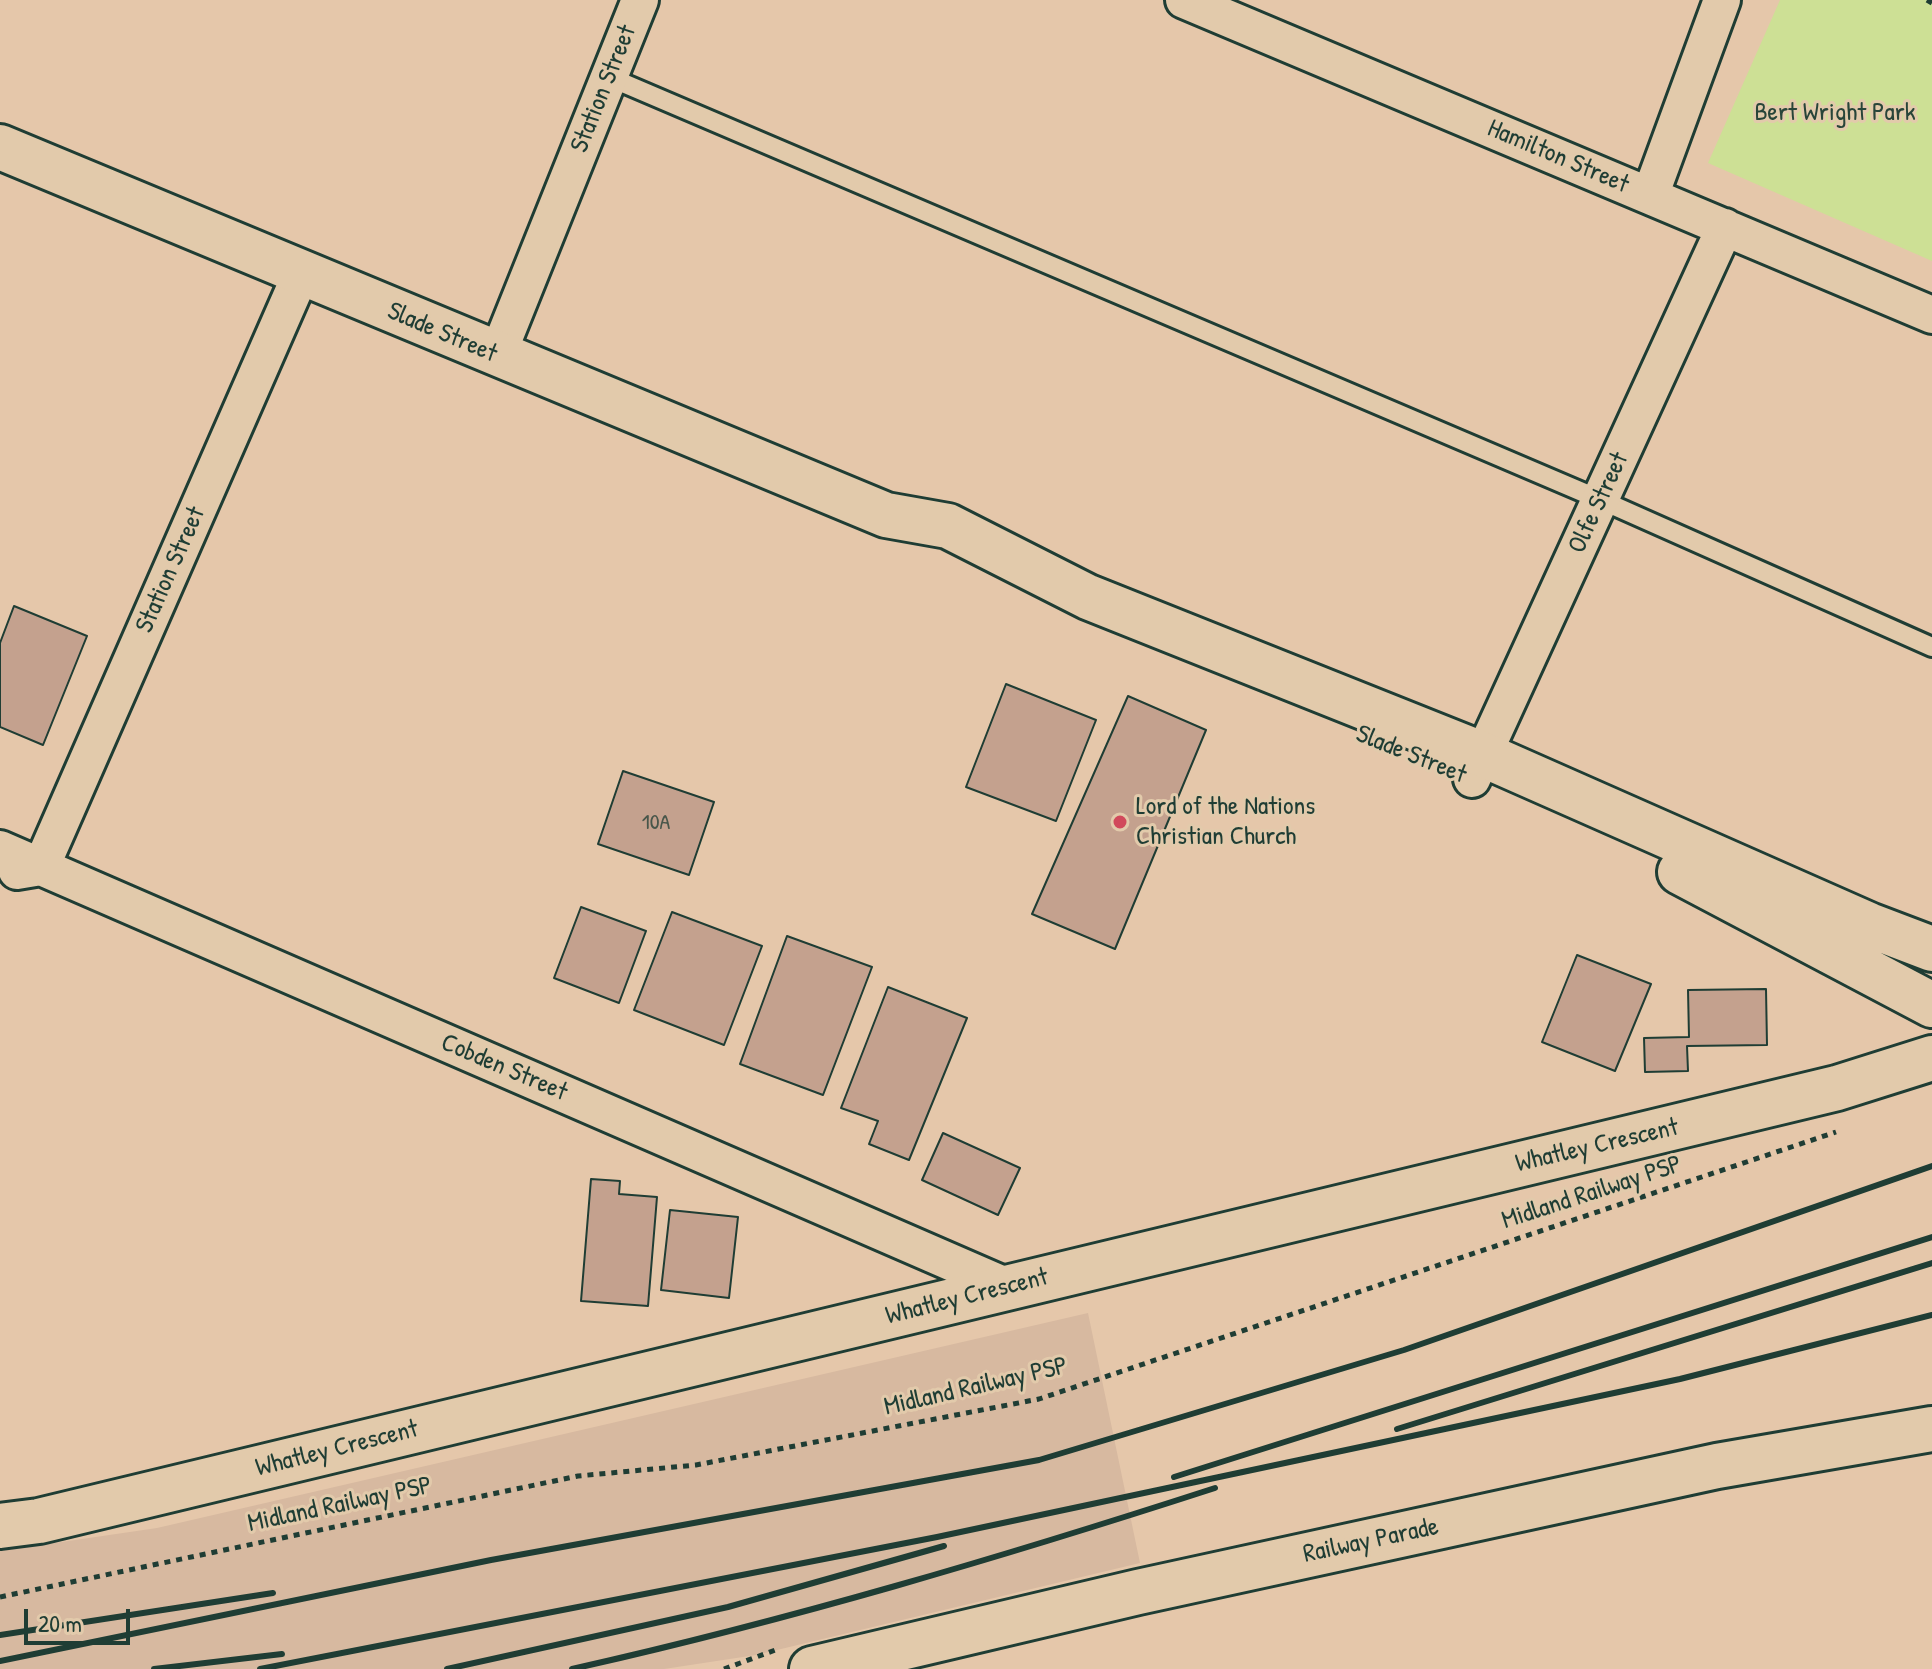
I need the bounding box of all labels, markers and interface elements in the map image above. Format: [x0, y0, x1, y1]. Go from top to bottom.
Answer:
street label: Station Street [564, 21, 644, 157]
park label: Bert Wright Park [1754, 97, 1916, 129]
street label: Hamilton Street [1483, 113, 1633, 201]
street label: Slade Street [382, 296, 502, 370]
street label: Olfe Street [1562, 448, 1636, 558]
street label: Station Street [129, 502, 213, 638]
street label: Slade Street [1351, 719, 1471, 791]
place label: Lord of the Nations Christian Church [1136, 791, 1315, 852]
house number: 10A [642, 810, 670, 836]
marker: Lord of the Nations Christian Church [1111, 813, 1129, 831]
street label: Cobden Street [436, 1027, 572, 1109]
street label: Whatley Crescent [1513, 1112, 1681, 1180]
street label: Midland Railway PSP [1498, 1149, 1686, 1237]
street label: Whatley Crescent [883, 1262, 1051, 1332]
street label: Midland Railway PSP [881, 1351, 1071, 1423]
street label: Whatley Crescent [253, 1414, 421, 1484]
street label: Midland Railway PSP [245, 1470, 435, 1540]
street label: Railway Parade [1301, 1511, 1441, 1571]
scale bar [28, 1593, 134, 1643]
text: 20 m [38, 1607, 82, 1639]

